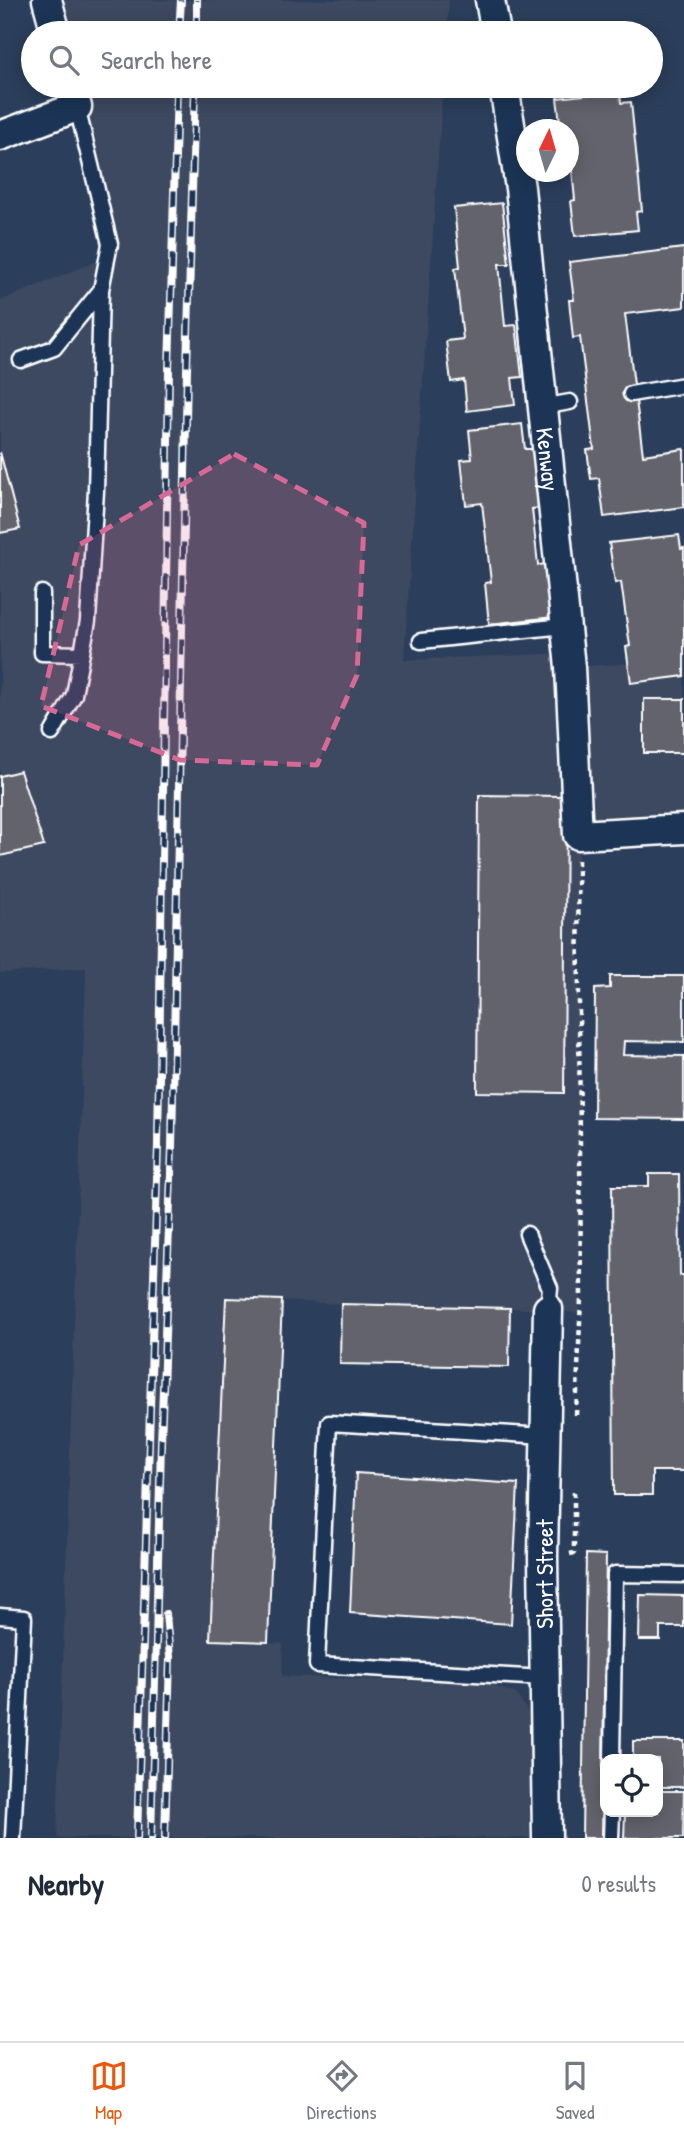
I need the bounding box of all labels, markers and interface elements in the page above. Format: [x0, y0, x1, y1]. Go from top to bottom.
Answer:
search box [21, 21, 663, 98]
icon: search [45, 41, 83, 79]
text: Search here [101, 42, 212, 77]
north arrow [516, 119, 579, 182]
street label: Kenway [529, 426, 568, 493]
street label: Short Street [528, 1518, 560, 1629]
map controls [600, 1754, 663, 1817]
button: locate [600, 1754, 663, 1817]
text: Nearby [28, 1864, 104, 1904]
text: 0 results [581, 1868, 656, 1899]
tab: Map [90, 2057, 128, 2125]
tab: Directions [307, 2057, 377, 2125]
tab: Saved [556, 2057, 594, 2125]

